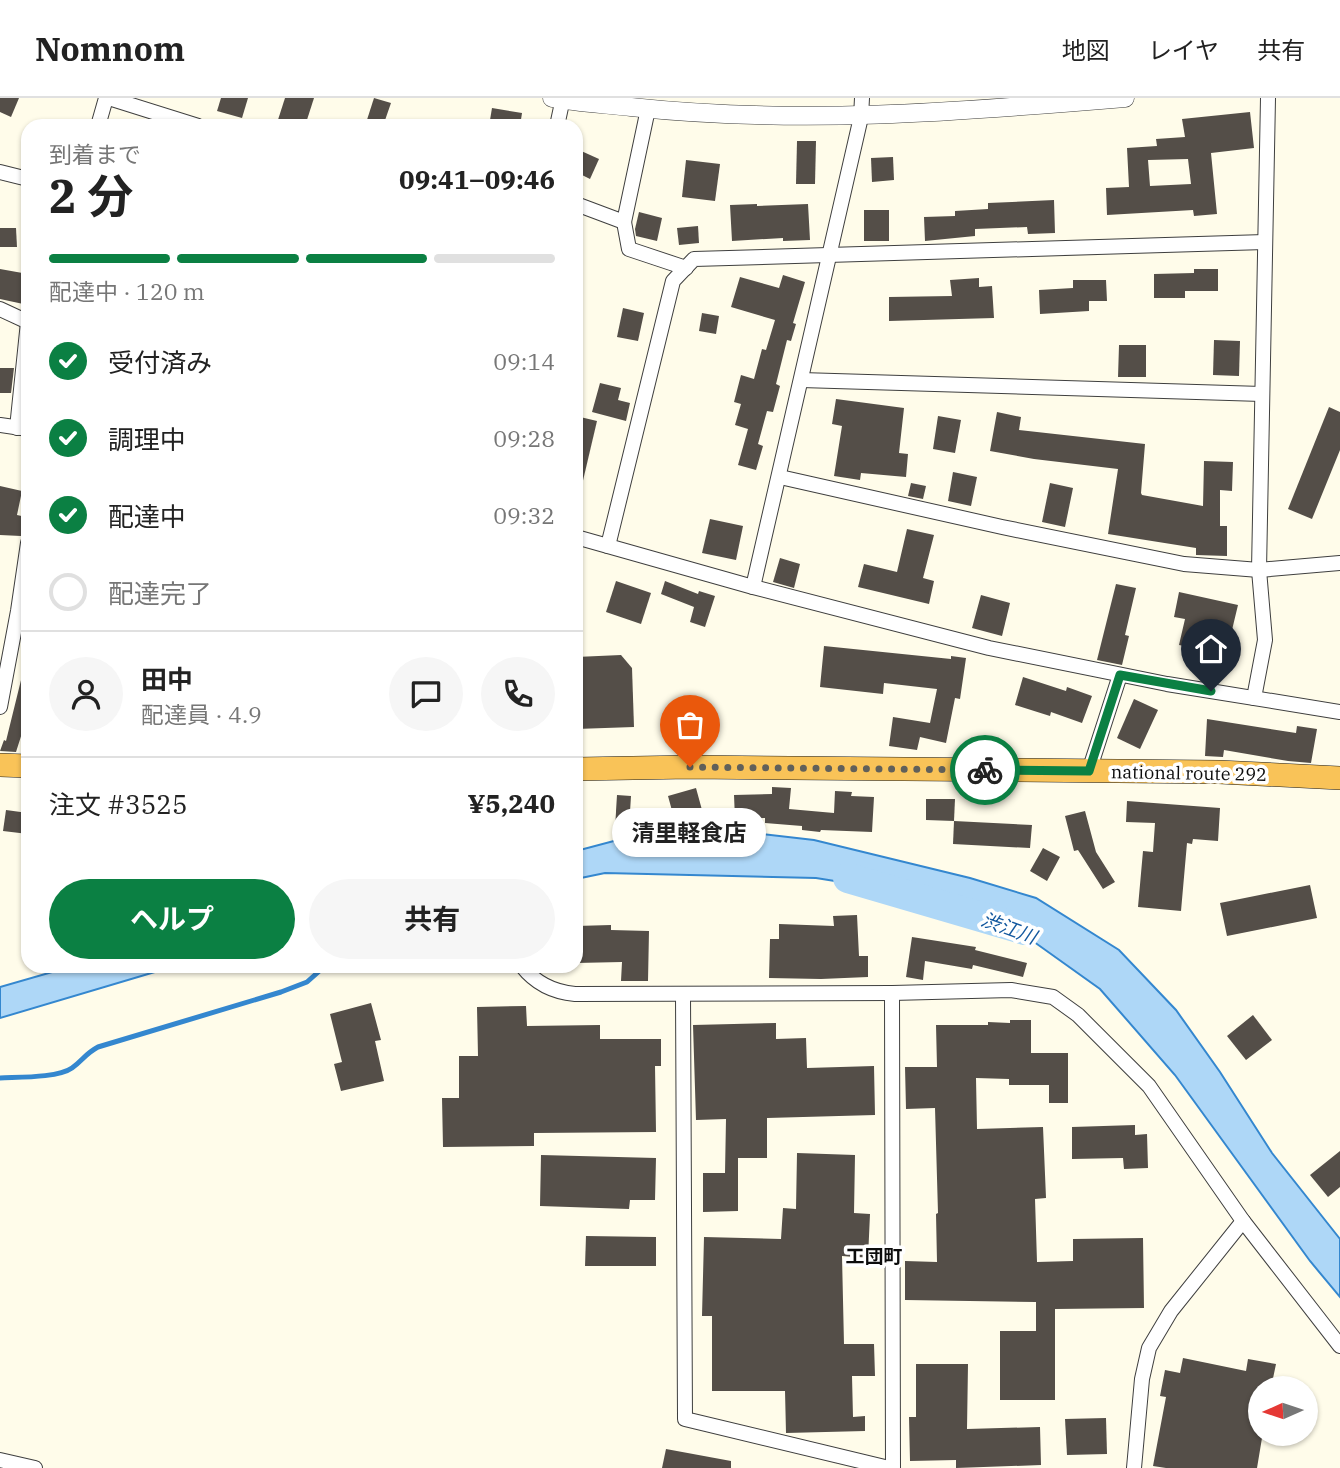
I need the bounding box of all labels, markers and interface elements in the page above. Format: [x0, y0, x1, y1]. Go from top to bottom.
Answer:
text: Nomnom [35, 27, 185, 70]
text: 地図 [1062, 34, 1110, 66]
text: レイヤ [1148, 34, 1219, 66]
text: 共有 [1257, 34, 1305, 66]
text: 到着まで [49, 139, 141, 169]
text: 09:41–09:46 [399, 162, 555, 196]
text: 2 分 [49, 166, 133, 226]
text: 配達中 · 120 m [49, 276, 205, 306]
icon: check [49, 342, 87, 380]
text: 受付済み [108, 345, 212, 379]
text: 09:14 [493, 346, 555, 376]
icon: check [49, 419, 87, 457]
text: 調理中 [108, 422, 186, 456]
text: 09:28 [493, 423, 555, 453]
icon: check [49, 496, 87, 534]
text: 配達中 [108, 499, 186, 533]
text: 09:32 [493, 500, 555, 530]
text: 配達完了 [108, 576, 212, 610]
pin [1181, 619, 1241, 691]
icon: home [1192, 630, 1230, 668]
button: person [49, 657, 123, 731]
button: chat [389, 657, 463, 731]
button: phone [481, 657, 555, 731]
text: 田中 [141, 662, 193, 696]
pin [660, 695, 720, 767]
text: 配達員 · 4.9 [141, 699, 262, 729]
icon: bag [671, 706, 709, 744]
courier [950, 735, 1020, 805]
icon: bike [966, 751, 1004, 789]
street label: national route 292 [1111, 760, 1267, 786]
text: ¥5,240 [468, 786, 555, 820]
text: 注文 #3525 [49, 787, 188, 821]
callout: 清里軽食店 [613, 809, 767, 858]
text: 清里軽食店 [632, 817, 747, 847]
button: ヘルプ [49, 879, 295, 959]
button: 共有 [309, 879, 555, 959]
water label: 渋江川 [978, 907, 1042, 950]
district label: 工団町 [845, 1244, 903, 1268]
north arrow [1248, 1376, 1318, 1446]
map controls [1248, 1376, 1318, 1446]

